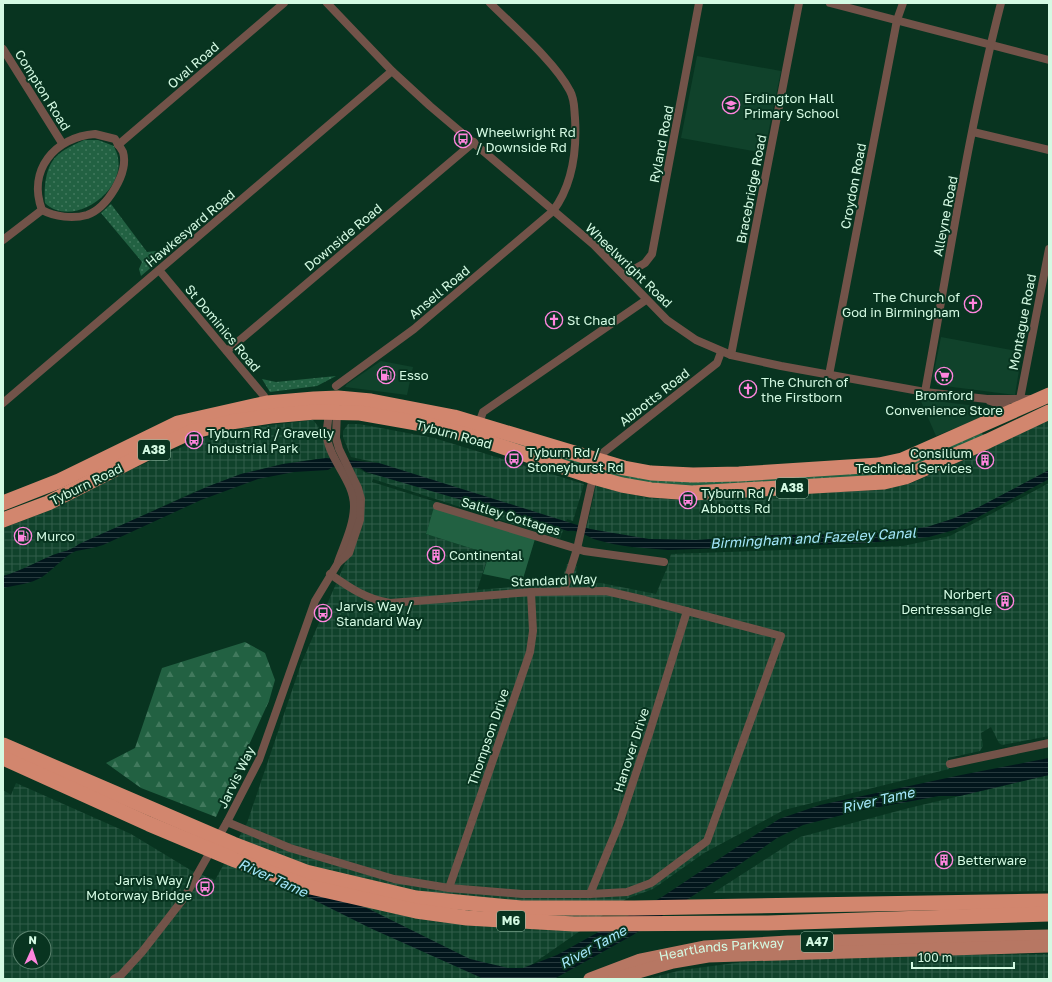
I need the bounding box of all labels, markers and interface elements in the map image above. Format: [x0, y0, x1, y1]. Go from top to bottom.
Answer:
street label: Oval Road [164, 38, 222, 92]
street label: Compton Road [12, 47, 74, 133]
place label: Erdington Hall Primary School [744, 90, 839, 121]
school or university icon: Erdington Hall Primary School [721, 95, 741, 115]
street label: Ryland Road [646, 104, 676, 184]
place label: Wheelwright Rd / Downside Rd [476, 124, 576, 155]
bus stop icon: Wheelwright Rd / Downside Rd [453, 129, 473, 149]
street label: Bracebridge Road [733, 133, 769, 245]
street label: Croydon Road [837, 142, 869, 230]
street label: Alleyne Road [929, 174, 961, 258]
street label: Hawkesyard Road [142, 186, 238, 270]
street label: Downside Road [301, 200, 385, 274]
street label: Wheelwright Road [582, 219, 676, 311]
street label: Ansell Road [405, 262, 473, 322]
street label: Montague Road [1005, 272, 1039, 372]
street label: St Dominics Road [182, 281, 264, 375]
place label: The Church of God in Birmingham [842, 289, 960, 320]
church icon: The Church of God in Birmingham [963, 294, 983, 314]
church icon: St Chad [544, 310, 564, 330]
place label: St Chad [567, 312, 616, 328]
fuel station icon: Esso [376, 365, 396, 385]
street label: Abbotts Road [616, 365, 692, 429]
supermarket icon: Bromford Convenience Store [934, 366, 954, 386]
place label: Esso [399, 367, 429, 383]
place label: The Church of the Firstborn [761, 374, 848, 405]
church icon: The Church of the Firstborn [738, 379, 758, 399]
place label: Bromford Convenience Store [885, 387, 1003, 418]
street label: Tyburn Road [414, 416, 494, 452]
place label: Tyburn Rd / Gravelly Industrial Park [207, 425, 335, 456]
bus stop icon: Tyburn Rd / Gravelly Industrial Park [184, 430, 204, 450]
road number: A38 [138, 440, 170, 460]
place label: Tyburn Rd / Stoneyhurst Rd [527, 444, 624, 475]
place label: Consilium Technical Services [856, 445, 972, 476]
bus stop icon: Tyburn Rd / Stoneyhurst Rd [504, 449, 524, 469]
building icon: Consilium Technical Services [975, 450, 995, 470]
street label: Tyburn Road [47, 460, 125, 508]
road number: A38 [776, 478, 808, 498]
place label: Tyburn Rd / Abbotts Rd [701, 485, 774, 516]
bus stop icon: Tyburn Rd / Abbotts Rd [678, 490, 698, 510]
street label: Saltley Cottages [459, 493, 563, 539]
water label: Birmingham and Fazeley Canal [710, 524, 917, 551]
fuel station icon: Murco [13, 526, 33, 546]
place label: Murco [36, 528, 75, 544]
building icon: Continental [426, 545, 446, 565]
place label: Continental [449, 547, 522, 563]
street label: Standard Way [511, 570, 598, 590]
place label: Norbert Dentressangle [901, 586, 992, 617]
building icon: Norbert Dentressangle [995, 591, 1015, 611]
place label: Jarvis Way / Standard Way [336, 598, 423, 629]
bus stop icon: Jarvis Way / Standard Way [313, 603, 333, 623]
street label: Thompson Drive [464, 686, 512, 788]
street label: Hanover Drive [610, 706, 652, 794]
street label: Jarvis Way [214, 743, 258, 811]
water label: River Tame [840, 783, 917, 816]
building icon: Betterware [934, 850, 954, 870]
place label: Betterware [957, 852, 1027, 868]
water label: River Tame [236, 855, 311, 901]
place label: Jarvis Way / Motorway Bridge [86, 872, 192, 903]
bus stop icon: Jarvis Way / Motorway Bridge [195, 877, 215, 897]
road number: M6 [497, 911, 525, 931]
water label: River Tame [556, 921, 630, 972]
north arrow [12, 930, 52, 970]
road number: A47 [801, 932, 833, 952]
text: N [28, 933, 37, 946]
street label: Heartlands Parkway [658, 934, 785, 964]
scale bar [912, 944, 1014, 970]
text: 100 m [918, 950, 952, 965]

